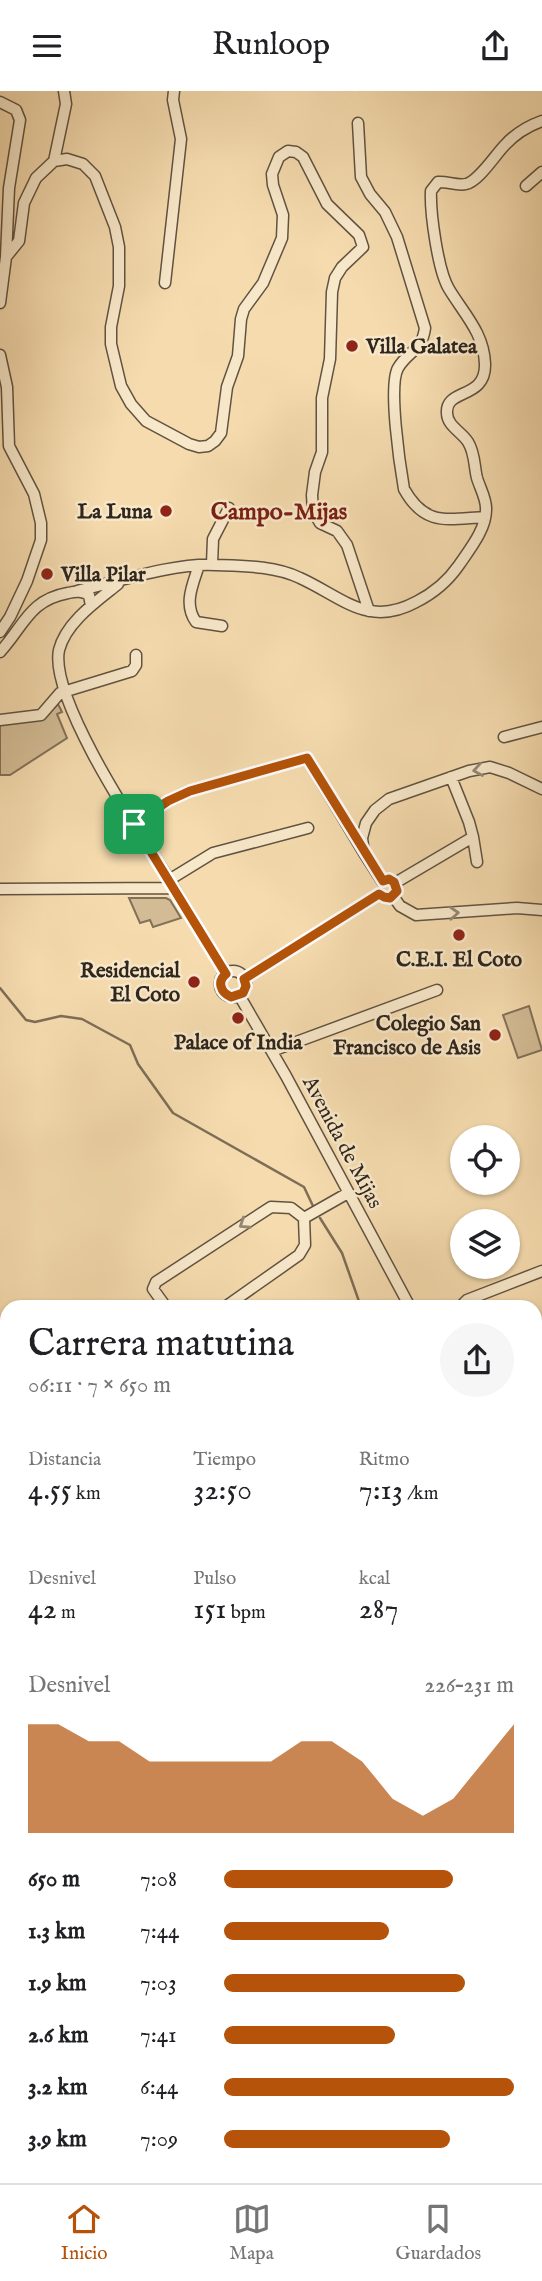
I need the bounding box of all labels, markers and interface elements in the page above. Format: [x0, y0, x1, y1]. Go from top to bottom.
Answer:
text: Runloop [212, 25, 330, 66]
icon: menu [28, 27, 66, 65]
icon: share [476, 27, 514, 65]
place label: Villa Galatea [365, 334, 478, 361]
marker: Villa Galatea [344, 338, 360, 354]
district label: Campo-Mijas [211, 497, 348, 528]
place label: La Luna [77, 499, 153, 526]
marker: La Luna [158, 503, 174, 519]
place label: Villa Pilar [60, 562, 146, 589]
marker: Villa Pilar [39, 566, 55, 582]
one-way arrow [472, 762, 484, 777]
pin [104, 794, 164, 854]
icon: arrive [115, 805, 153, 843]
one-way arrow [448, 906, 459, 921]
marker: C.E.I. El Coto [451, 927, 467, 943]
place label: C.E.I. El Coto [396, 947, 523, 974]
place label: Residencial El Coto [80, 958, 181, 1009]
marker: Residencial El Coto [186, 974, 202, 990]
marker: Palace of India [230, 1010, 246, 1026]
place label: Colegio San Francisco de Asis [333, 1011, 481, 1062]
marker: Colegio San Francisco de Asis [487, 1027, 503, 1043]
place label: Palace of India [174, 1030, 303, 1057]
street label: Avenida de Mijas [295, 1071, 388, 1214]
map controls [450, 1125, 520, 1279]
button: locate [450, 1125, 520, 1195]
button: layers [450, 1209, 520, 1279]
one-way arrow [239, 1216, 252, 1229]
text: Carrera matutina [28, 1321, 294, 1369]
button: share [440, 1323, 514, 1397]
text: 06:11 · 7 × 650 m [28, 1371, 171, 1400]
text: Distancia [28, 1448, 101, 1472]
text: Tiempo [193, 1448, 256, 1472]
text: Ritmo [359, 1448, 409, 1472]
text: 4.55 [28, 1472, 72, 1510]
text: 32:50 [193, 1472, 252, 1510]
text: 7:13 [359, 1472, 403, 1510]
text: km [72, 1482, 101, 1506]
text: /km [403, 1482, 438, 1506]
text: Desnivel [28, 1567, 96, 1591]
text: Pulso [193, 1567, 236, 1591]
text: kcal [359, 1567, 390, 1591]
text: 42 [28, 1591, 57, 1629]
text: 151 [193, 1591, 227, 1629]
text: 287 [359, 1591, 399, 1629]
text: m [57, 1601, 76, 1625]
text: bpm [227, 1601, 266, 1625]
text: Desnivel [28, 1671, 110, 1700]
text: 226–231 m [424, 1671, 514, 1700]
text: 650 m [28, 1865, 80, 1894]
text: 7:08 [140, 1865, 177, 1894]
text: 1.3 km [28, 1917, 85, 1946]
text: 7:44 [140, 1917, 179, 1946]
text: 1.9 km [28, 1969, 87, 1998]
text: 7:03 [140, 1969, 177, 1998]
text: 2.6 km [28, 2021, 89, 2050]
text: 7:41 [140, 2021, 177, 2050]
text: 3.2 km [28, 2073, 87, 2102]
text: 6:44 [140, 2073, 178, 2102]
text: 3.9 km [28, 2125, 87, 2154]
text: 7:09 [140, 2125, 178, 2154]
tab: Inicio [61, 2200, 108, 2266]
tab: Mapa [229, 2200, 274, 2266]
tab: Guardados [396, 2200, 481, 2266]

